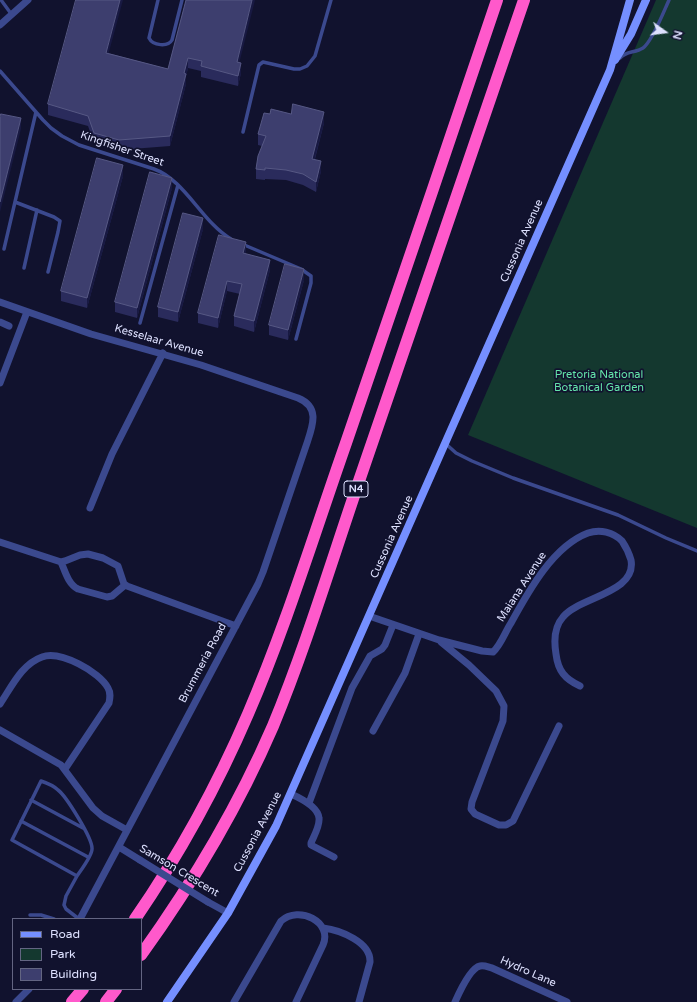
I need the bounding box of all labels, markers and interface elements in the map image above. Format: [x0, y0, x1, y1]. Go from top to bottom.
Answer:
north arrow [645, 12, 685, 52]
text: N [670, 29, 685, 41]
street label: Kingfisher Street [78, 129, 166, 169]
street label: Cussonia Avenue [498, 198, 546, 284]
street label: Kesselaar Avenue [113, 322, 205, 360]
park label: Pretoria National Botanical Garden [554, 368, 644, 394]
road number: N4 [344, 481, 368, 497]
street label: Cussonia Avenue [368, 494, 416, 580]
street label: Maiana Avenue [494, 550, 550, 624]
street label: Brummeria Road [176, 621, 230, 705]
street label: Cussonia Avenue [231, 789, 285, 875]
street label: Samson Crescent [137, 842, 221, 900]
legend [12, 918, 142, 990]
text: Road [50, 927, 80, 941]
text: Park [50, 947, 76, 961]
street label: Hydro Lane [498, 954, 558, 990]
text: Building [50, 967, 97, 981]

